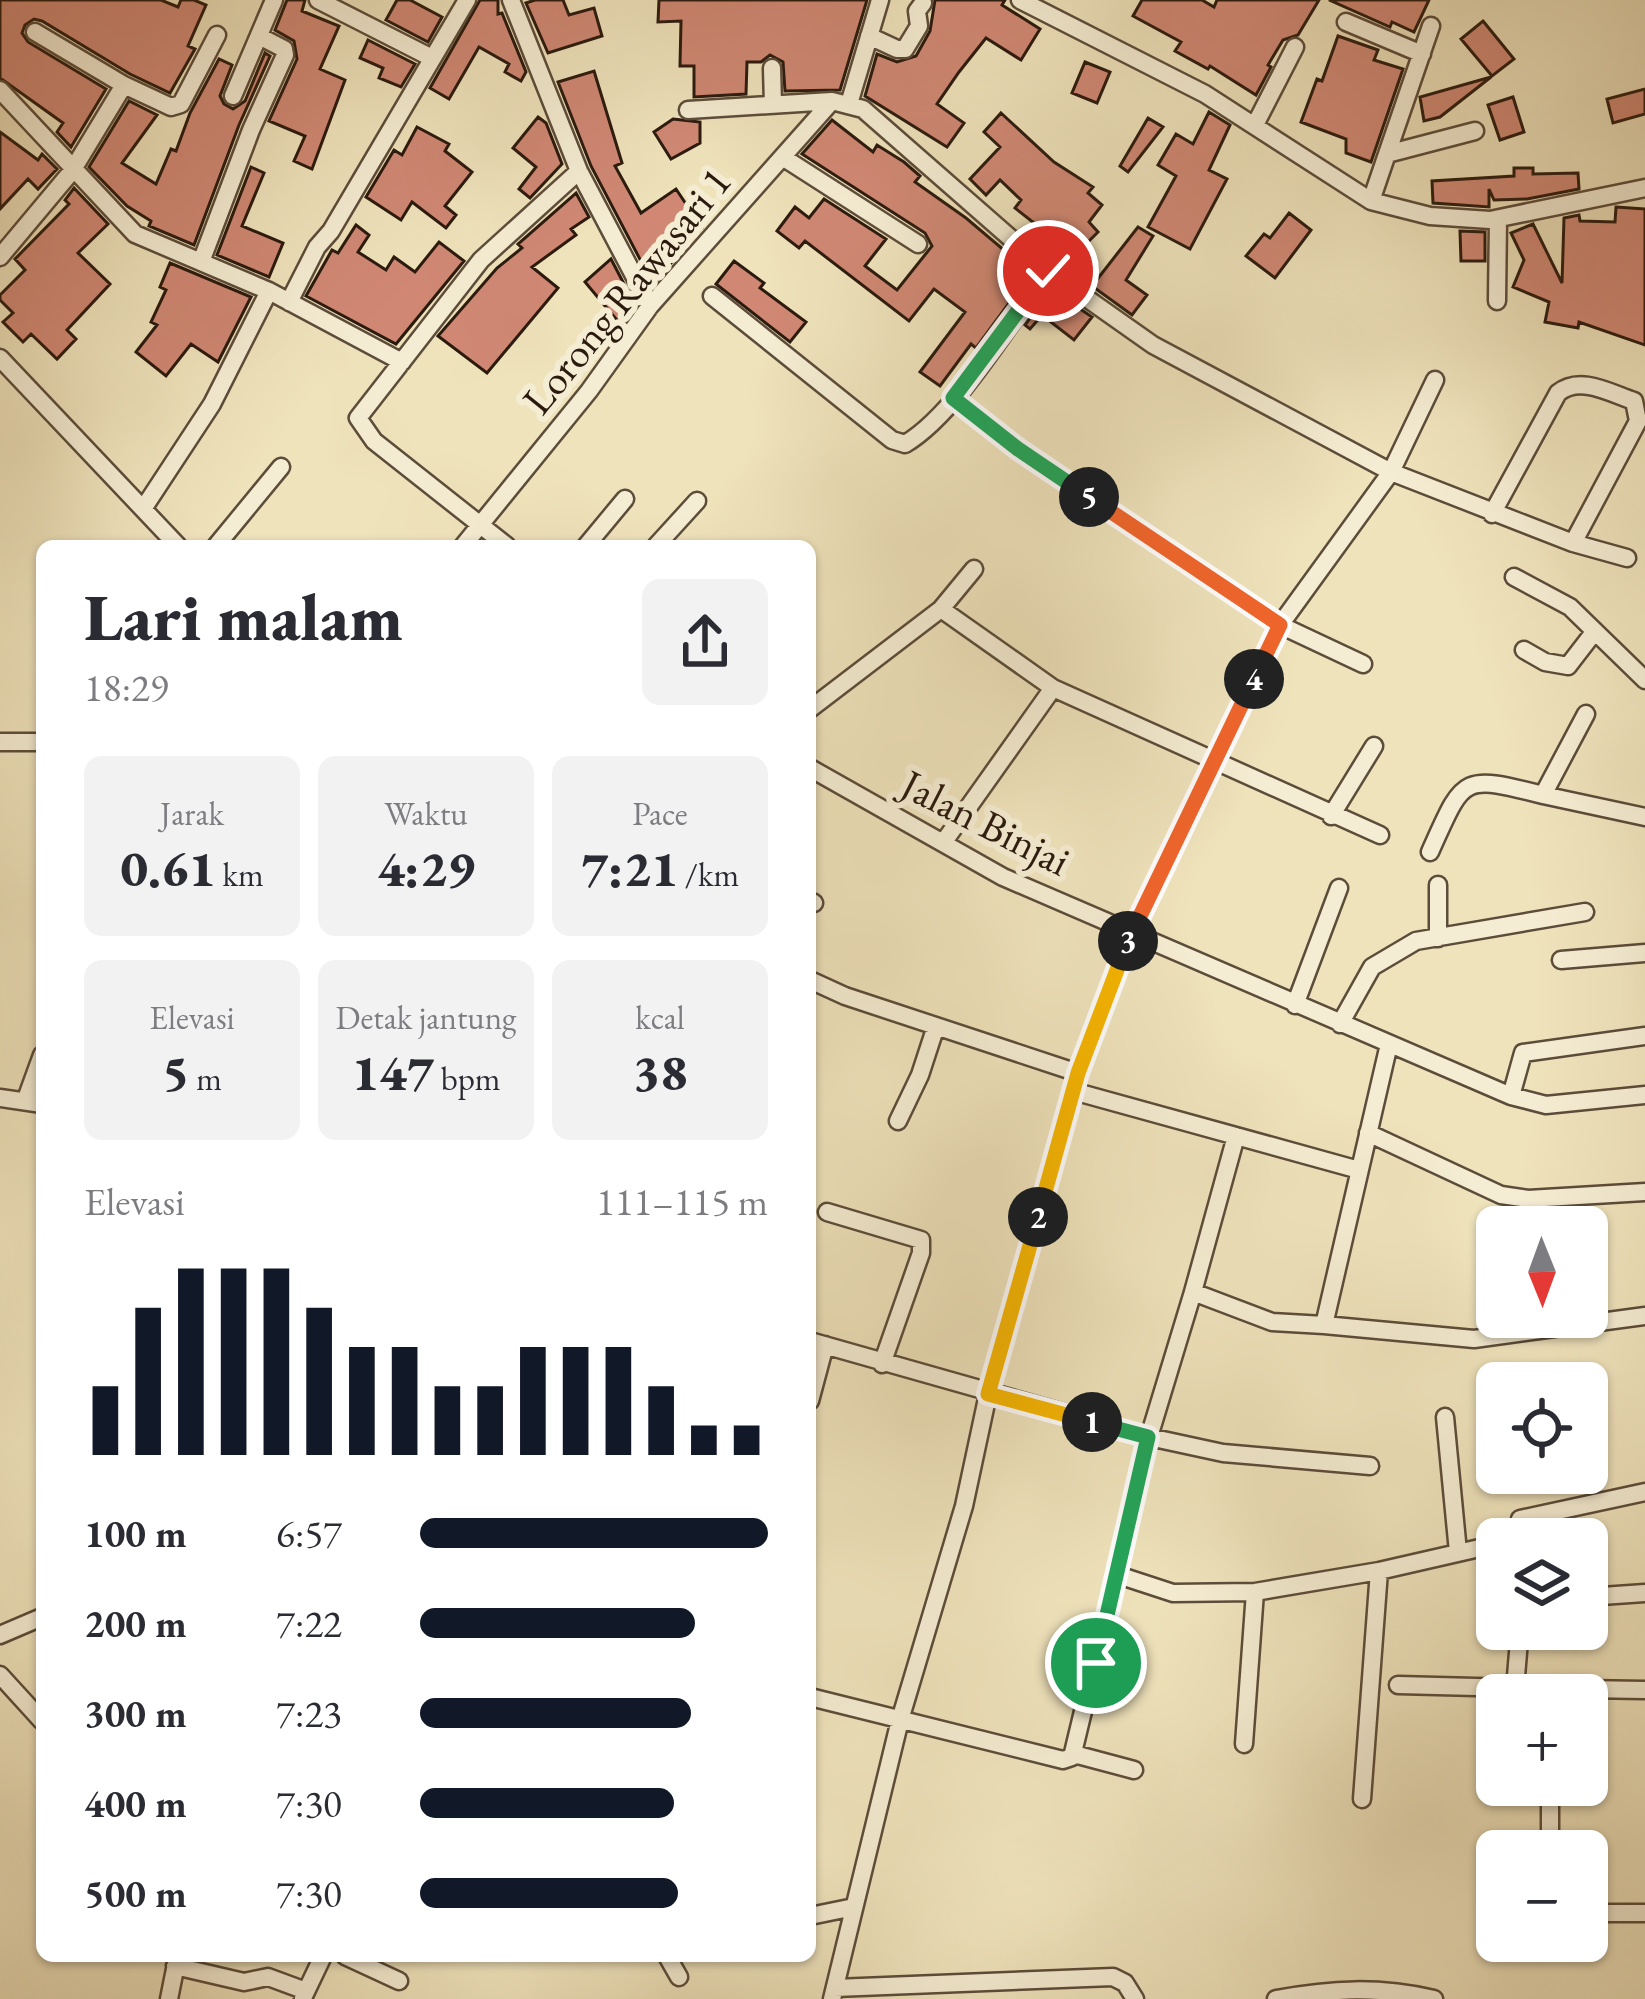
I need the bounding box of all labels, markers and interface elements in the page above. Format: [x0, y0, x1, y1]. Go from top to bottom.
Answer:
street label: Lorong Rawasari 1 [510, 155, 743, 425]
pin [997, 220, 1099, 322]
icon: check [1015, 238, 1081, 304]
pin: 5 [1059, 467, 1119, 527]
text: 5 [1080, 475, 1098, 518]
text: Lari malam [84, 574, 403, 660]
button: share [642, 579, 768, 705]
pin: 4 [1224, 649, 1284, 709]
text: 4 [1245, 657, 1263, 700]
text: 18:29 [84, 662, 169, 713]
street label: Jalan Binjai [889, 755, 1079, 888]
text: Jarak [160, 792, 224, 835]
text: Waktu [384, 792, 468, 835]
text: Pace [632, 792, 688, 835]
text: 0.61 [120, 835, 216, 901]
text: 4:29 [377, 835, 475, 901]
text: 7:21 [581, 835, 678, 901]
text: km [216, 853, 264, 896]
text: /km [678, 853, 739, 896]
pin: 3 [1098, 911, 1158, 971]
text: 3 [1119, 919, 1137, 962]
text: Elevasi [149, 996, 235, 1039]
text: Detak jantung [336, 996, 516, 1039]
text: kcal [635, 996, 685, 1039]
text: 5 [162, 1039, 190, 1105]
text: 147 [351, 1039, 434, 1105]
text: 38 [632, 1039, 688, 1105]
text: m [190, 1057, 222, 1100]
text: bpm [434, 1057, 501, 1100]
text: Elevasi [84, 1176, 185, 1227]
text: 111–115 m [596, 1176, 768, 1227]
pin: 2 [1008, 1187, 1068, 1247]
text: 2 [1029, 1195, 1047, 1238]
north arrow [1476, 1206, 1608, 1338]
map controls [1476, 1206, 1608, 1962]
button: locate [1476, 1362, 1608, 1494]
pin: 1 [1062, 1392, 1122, 1452]
text: 1 [1083, 1400, 1101, 1443]
text: 100 m [84, 1508, 187, 1559]
text: 6:57 [276, 1508, 342, 1559]
button: layers [1476, 1518, 1608, 1650]
text: 200 m [84, 1598, 187, 1649]
text: 7:22 [276, 1598, 342, 1649]
pin [1045, 1612, 1147, 1714]
icon: arrive [1063, 1630, 1129, 1696]
button: + [1476, 1674, 1608, 1806]
text: 300 m [84, 1688, 187, 1739]
text: 7:23 [276, 1688, 342, 1739]
text: 400 m [84, 1778, 187, 1829]
text: 7:30 [276, 1778, 342, 1829]
button: − [1476, 1830, 1608, 1962]
text: 500 m [84, 1868, 187, 1919]
text: 7:30 [276, 1868, 342, 1919]

